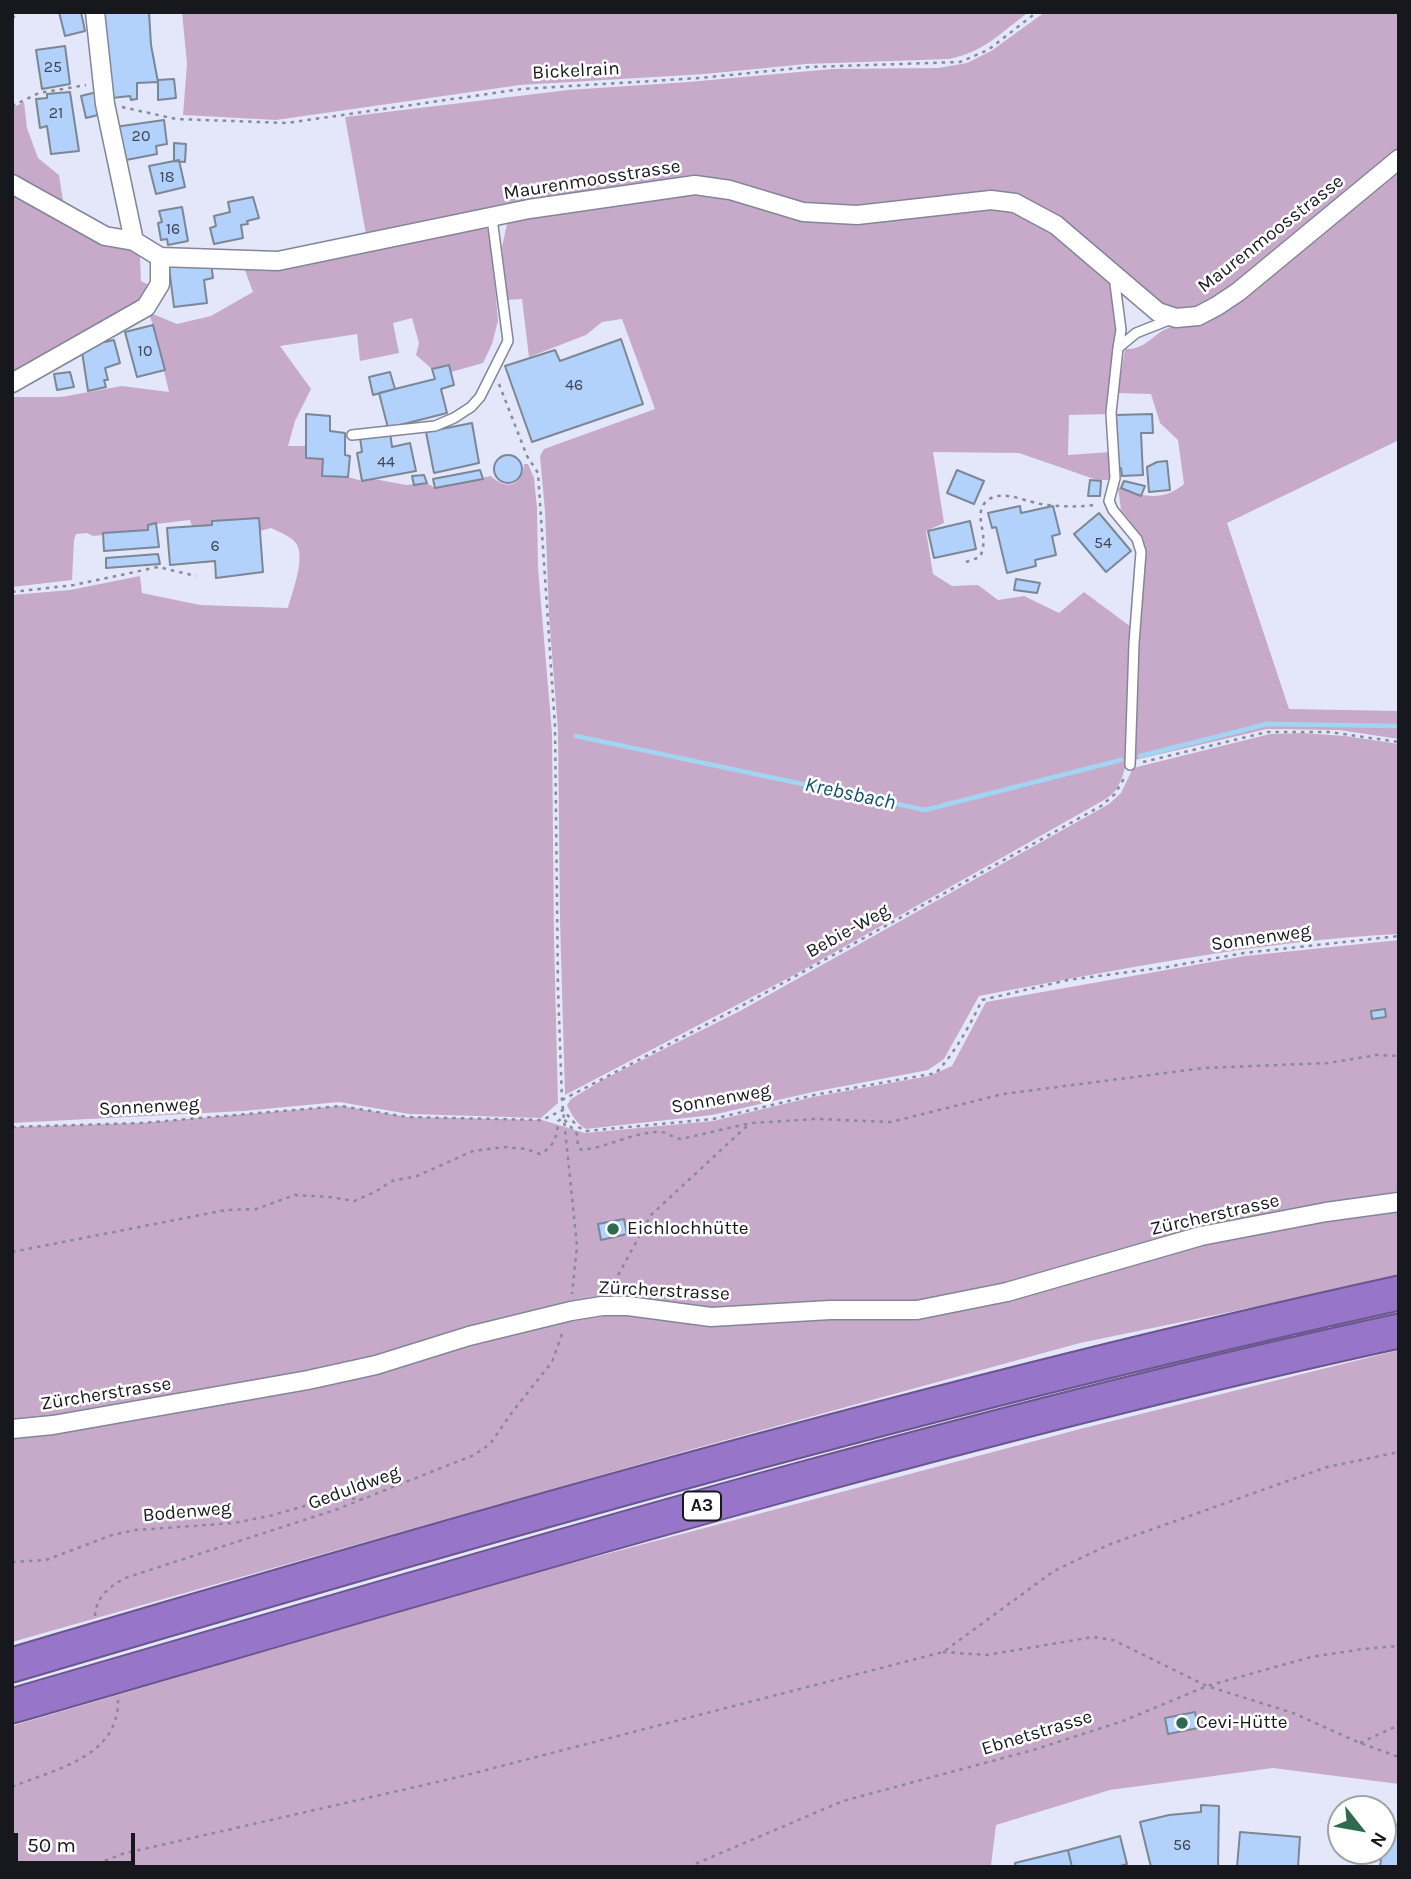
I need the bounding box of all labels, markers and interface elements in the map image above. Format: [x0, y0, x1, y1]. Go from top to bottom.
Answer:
house number: 25 [44, 57, 62, 77]
street label: Bickelrain [532, 57, 620, 85]
house number: 21 [49, 103, 63, 123]
house number: 20 [132, 126, 150, 146]
street label: Maurenmoosstrasse [502, 155, 682, 205]
house number: 18 [159, 167, 175, 187]
street label: Maurenmoosstrasse [1194, 170, 1348, 298]
house number: 16 [166, 219, 180, 239]
house number: 10 [138, 341, 152, 361]
house number: 46 [565, 375, 583, 395]
house number: 44 [377, 452, 395, 472]
house number: 54 [1094, 533, 1112, 553]
house number: 6 [210, 536, 220, 556]
water label: Krebsbach [802, 772, 898, 816]
street label: Bebie-Weg [802, 899, 894, 963]
street label: Sonnenweg [1210, 920, 1312, 956]
street label: Sonnenweg [670, 1079, 772, 1119]
street label: Sonnenweg [98, 1093, 200, 1121]
street label: Zürcherstrasse [1148, 1189, 1282, 1241]
place label: Eichlochhütte [627, 1218, 749, 1240]
marker: Eichlochhütte [605, 1221, 621, 1237]
street label: Zürcherstrasse [598, 1276, 730, 1306]
street label: Zürcherstrasse [39, 1372, 173, 1416]
street label: Geduldweg [305, 1461, 403, 1515]
road number: A3 [683, 1492, 721, 1520]
street label: Bodenweg [142, 1497, 232, 1527]
street label: Ebnetstrasse [979, 1705, 1095, 1761]
place label: Cevi-Hütte [1196, 1712, 1287, 1734]
marker: Cevi-Hütte [1174, 1715, 1190, 1731]
north arrow [1327, 1795, 1397, 1865]
scale bar [18, 1820, 138, 1864]
text: N [1365, 1828, 1391, 1851]
text: 50 m [27, 1833, 76, 1857]
house number: 56 [1173, 1835, 1191, 1855]

